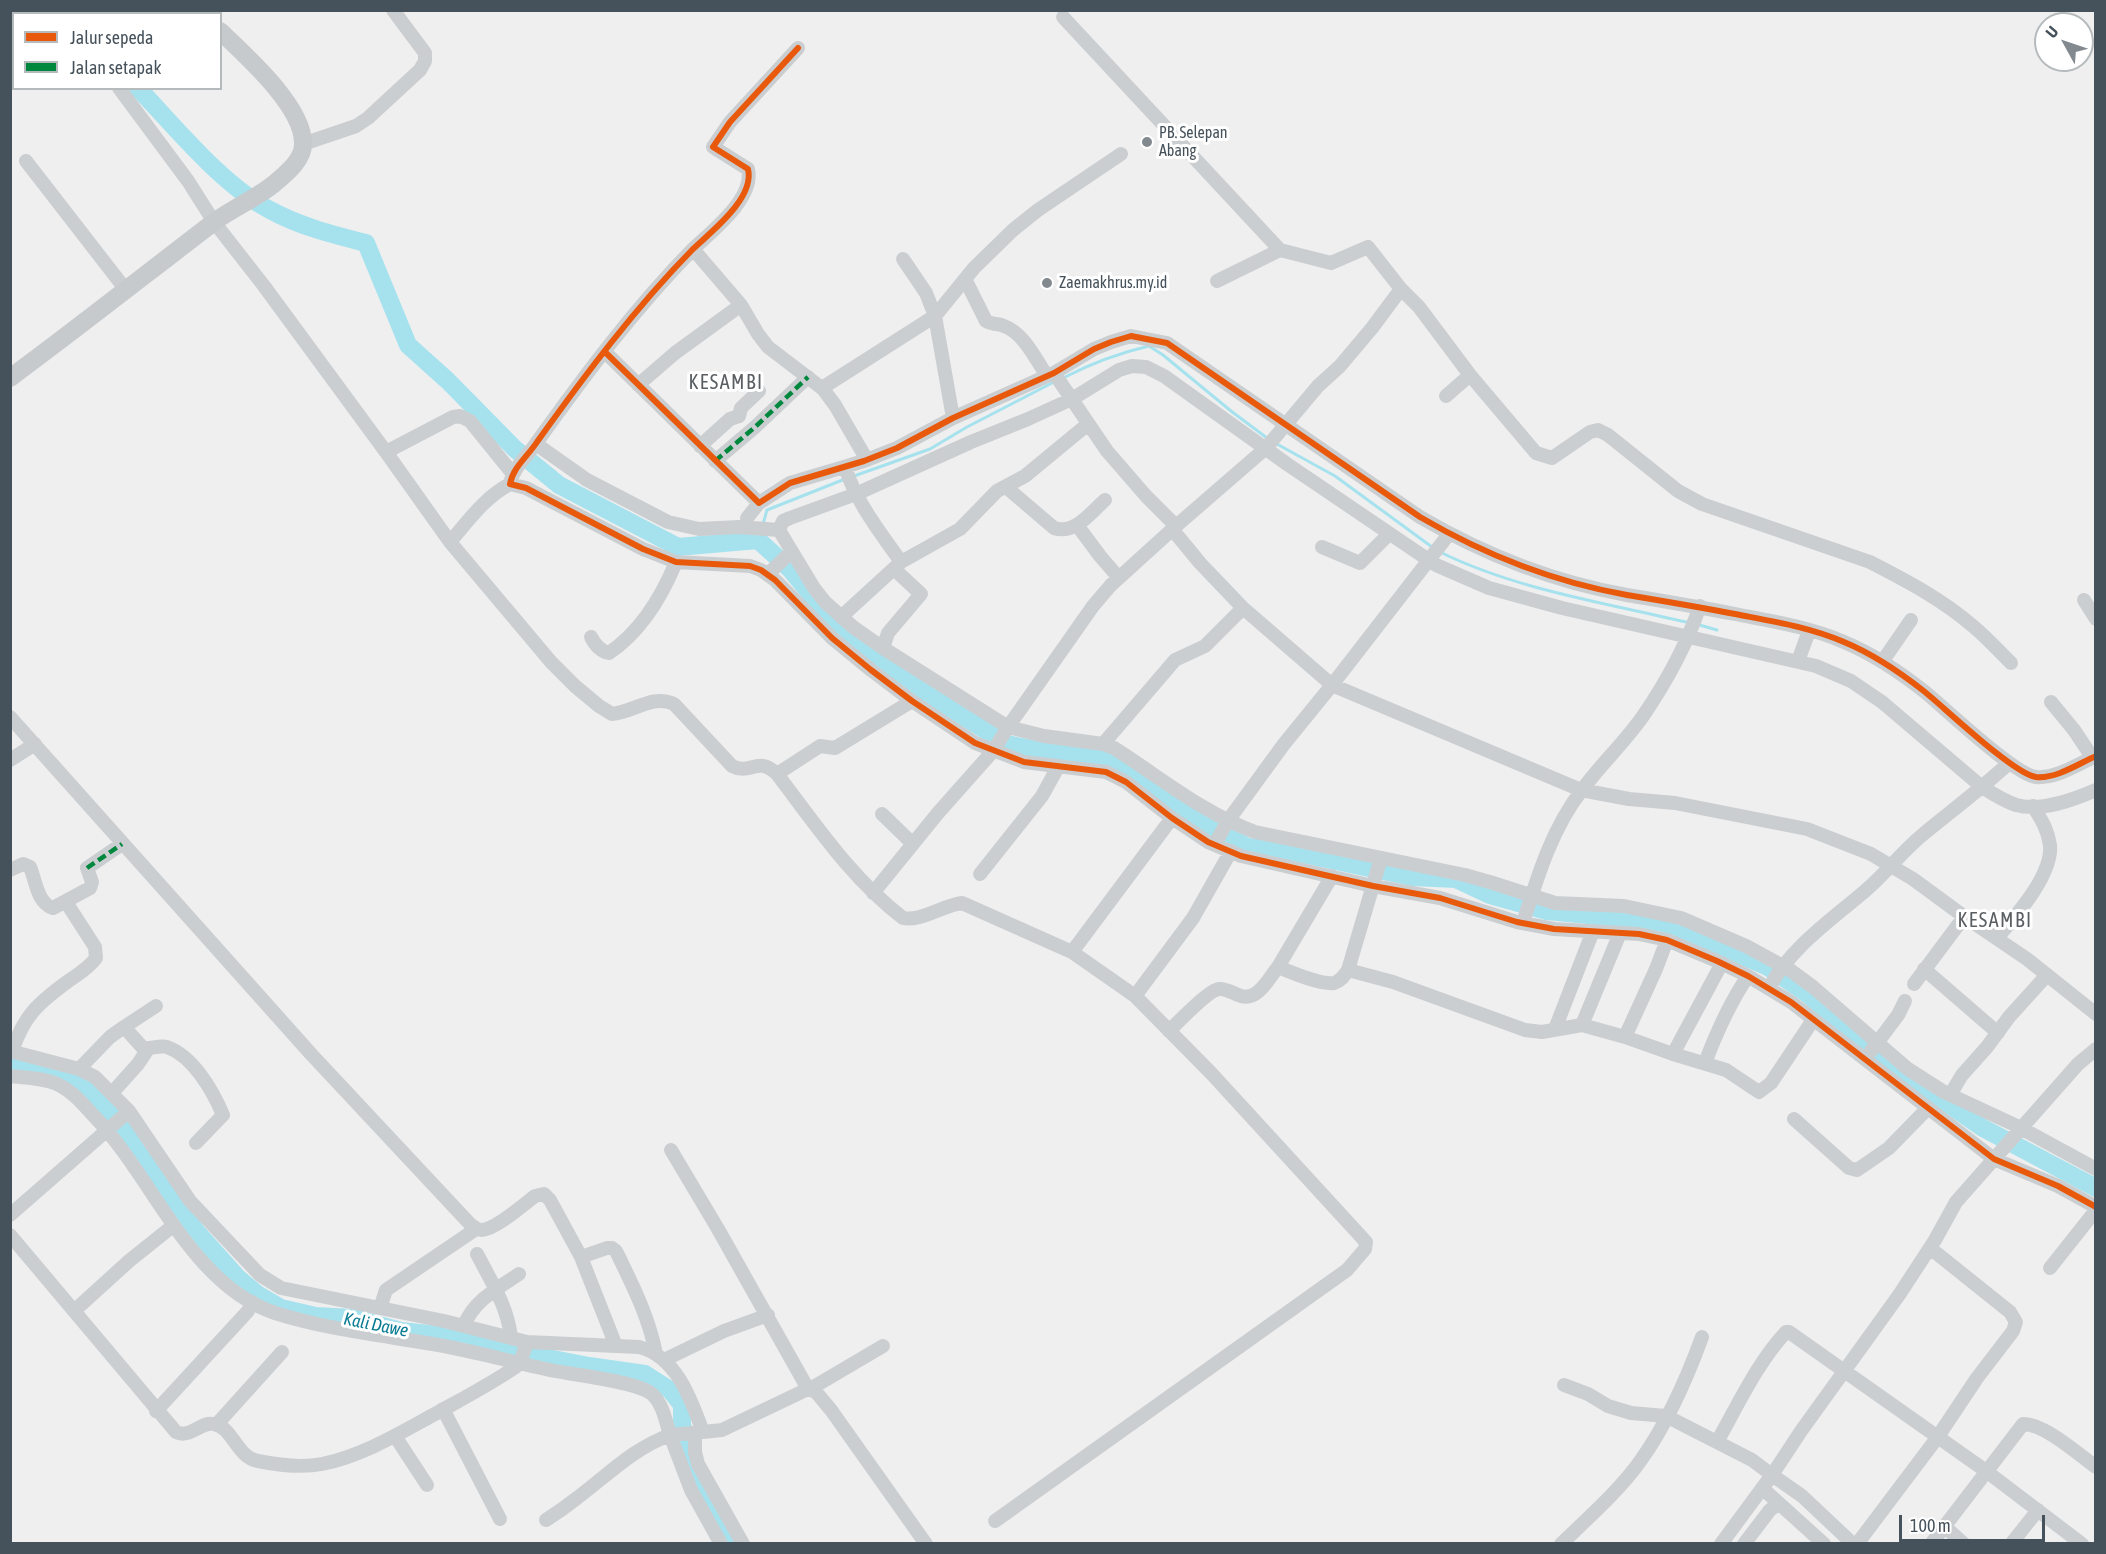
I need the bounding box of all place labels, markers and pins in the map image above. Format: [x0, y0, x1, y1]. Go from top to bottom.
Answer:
place label: PB. Selepan Abang [1159, 123, 1228, 161]
marker: PB. Selepan Abang [1140, 135, 1154, 149]
place label: Zaemakhrus.my.id [1059, 273, 1167, 293]
marker: Zaemakhrus.my.id [1040, 276, 1054, 290]

